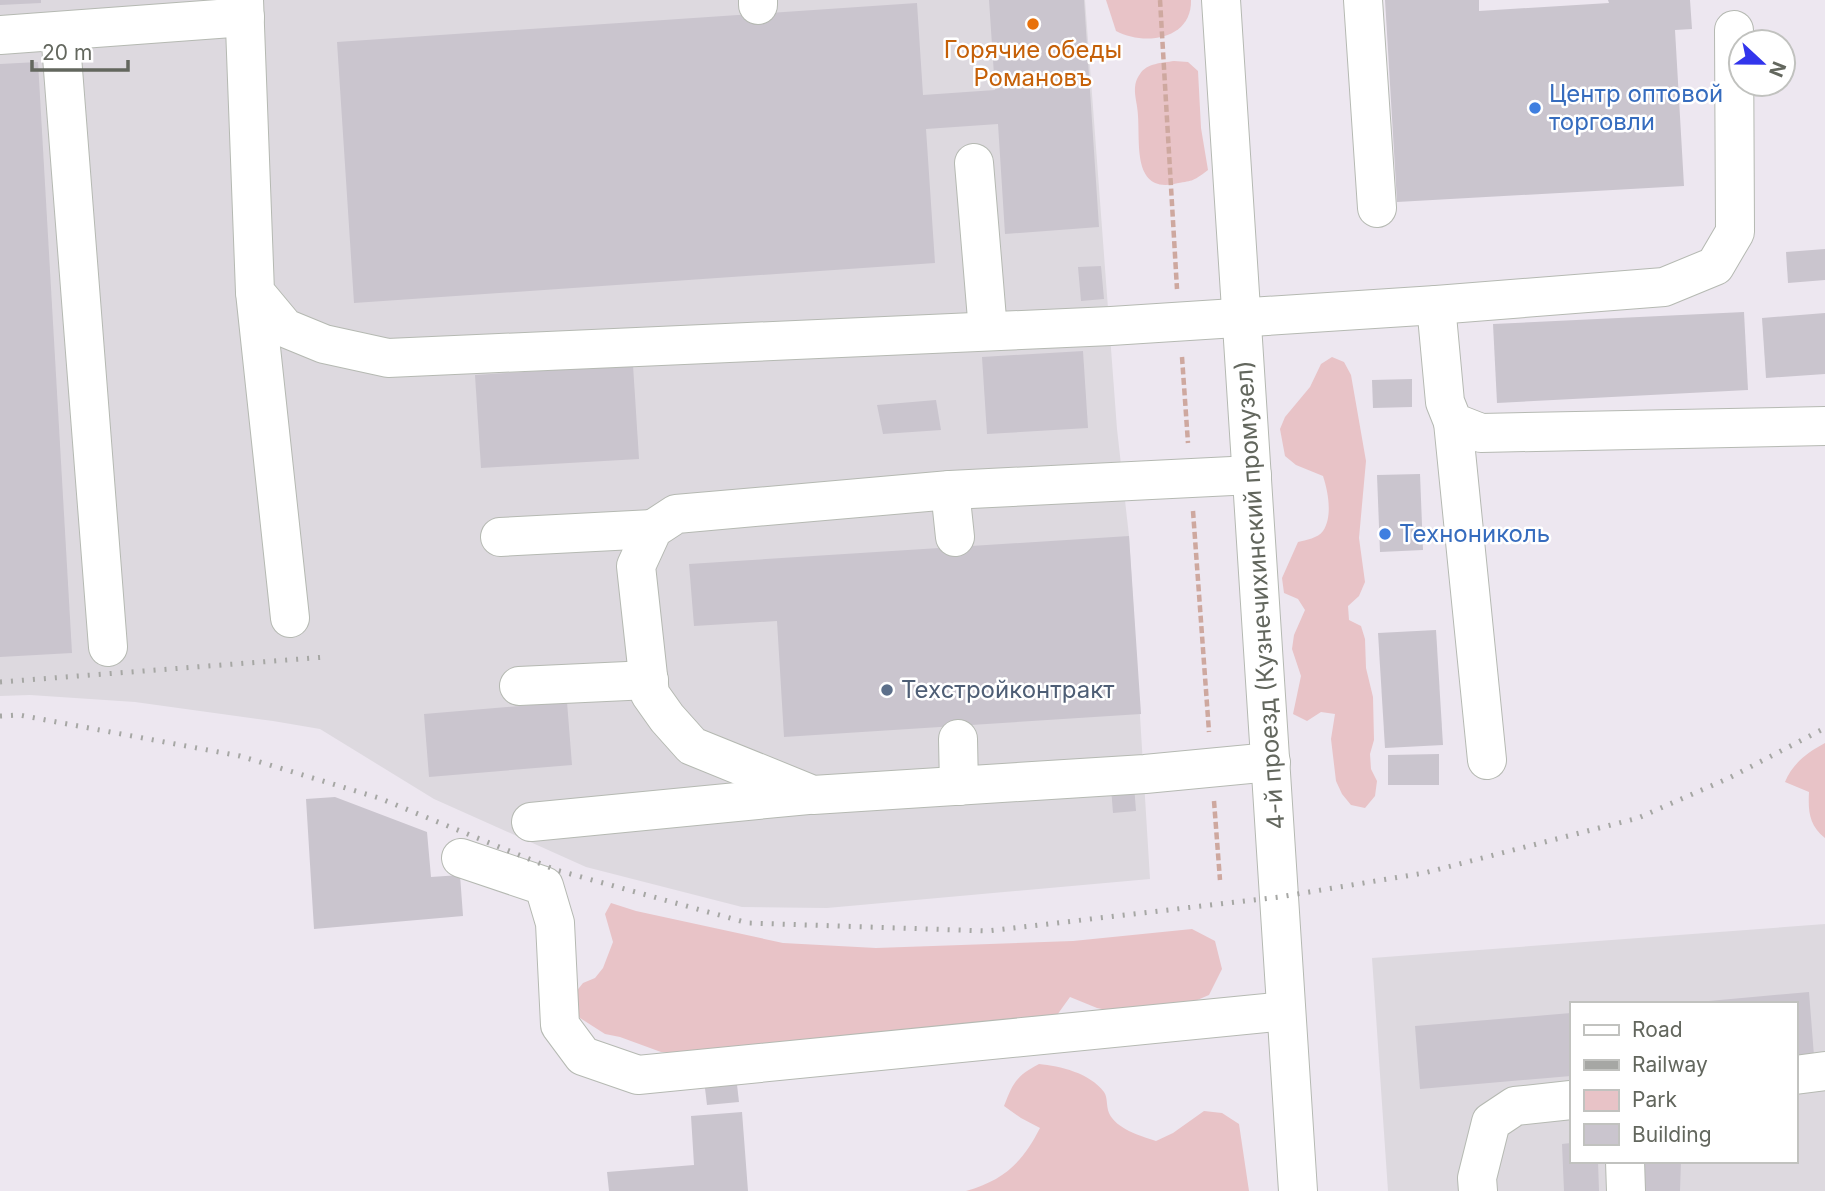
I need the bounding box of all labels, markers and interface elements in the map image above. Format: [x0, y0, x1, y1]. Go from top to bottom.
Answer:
marker: Горячие обеды Романовъ [1025, 16, 1041, 32]
scale bar [32, 28, 128, 72]
north arrow [1727, 28, 1797, 98]
place label: Горячие обеды Романовъ [944, 35, 1122, 92]
text: 20 m [42, 40, 92, 65]
text: N [1764, 58, 1791, 80]
place label: Центр оптовой торговли [1549, 79, 1723, 136]
marker: Центр оптовой торговли [1527, 100, 1543, 116]
street label: 4-й проезд (Кузнечихинский промузел) [1229, 360, 1290, 831]
place label: Технониколь [1399, 519, 1550, 548]
marker: Технониколь [1377, 526, 1393, 542]
place label: Техстройконтракт [901, 675, 1114, 704]
marker: Техстройконтракт [879, 682, 895, 698]
legend [1570, 1002, 1797, 1163]
text: Road [1632, 1017, 1683, 1042]
text: Railway [1632, 1052, 1708, 1077]
text: Park [1632, 1087, 1677, 1112]
text: Building [1632, 1122, 1712, 1147]

